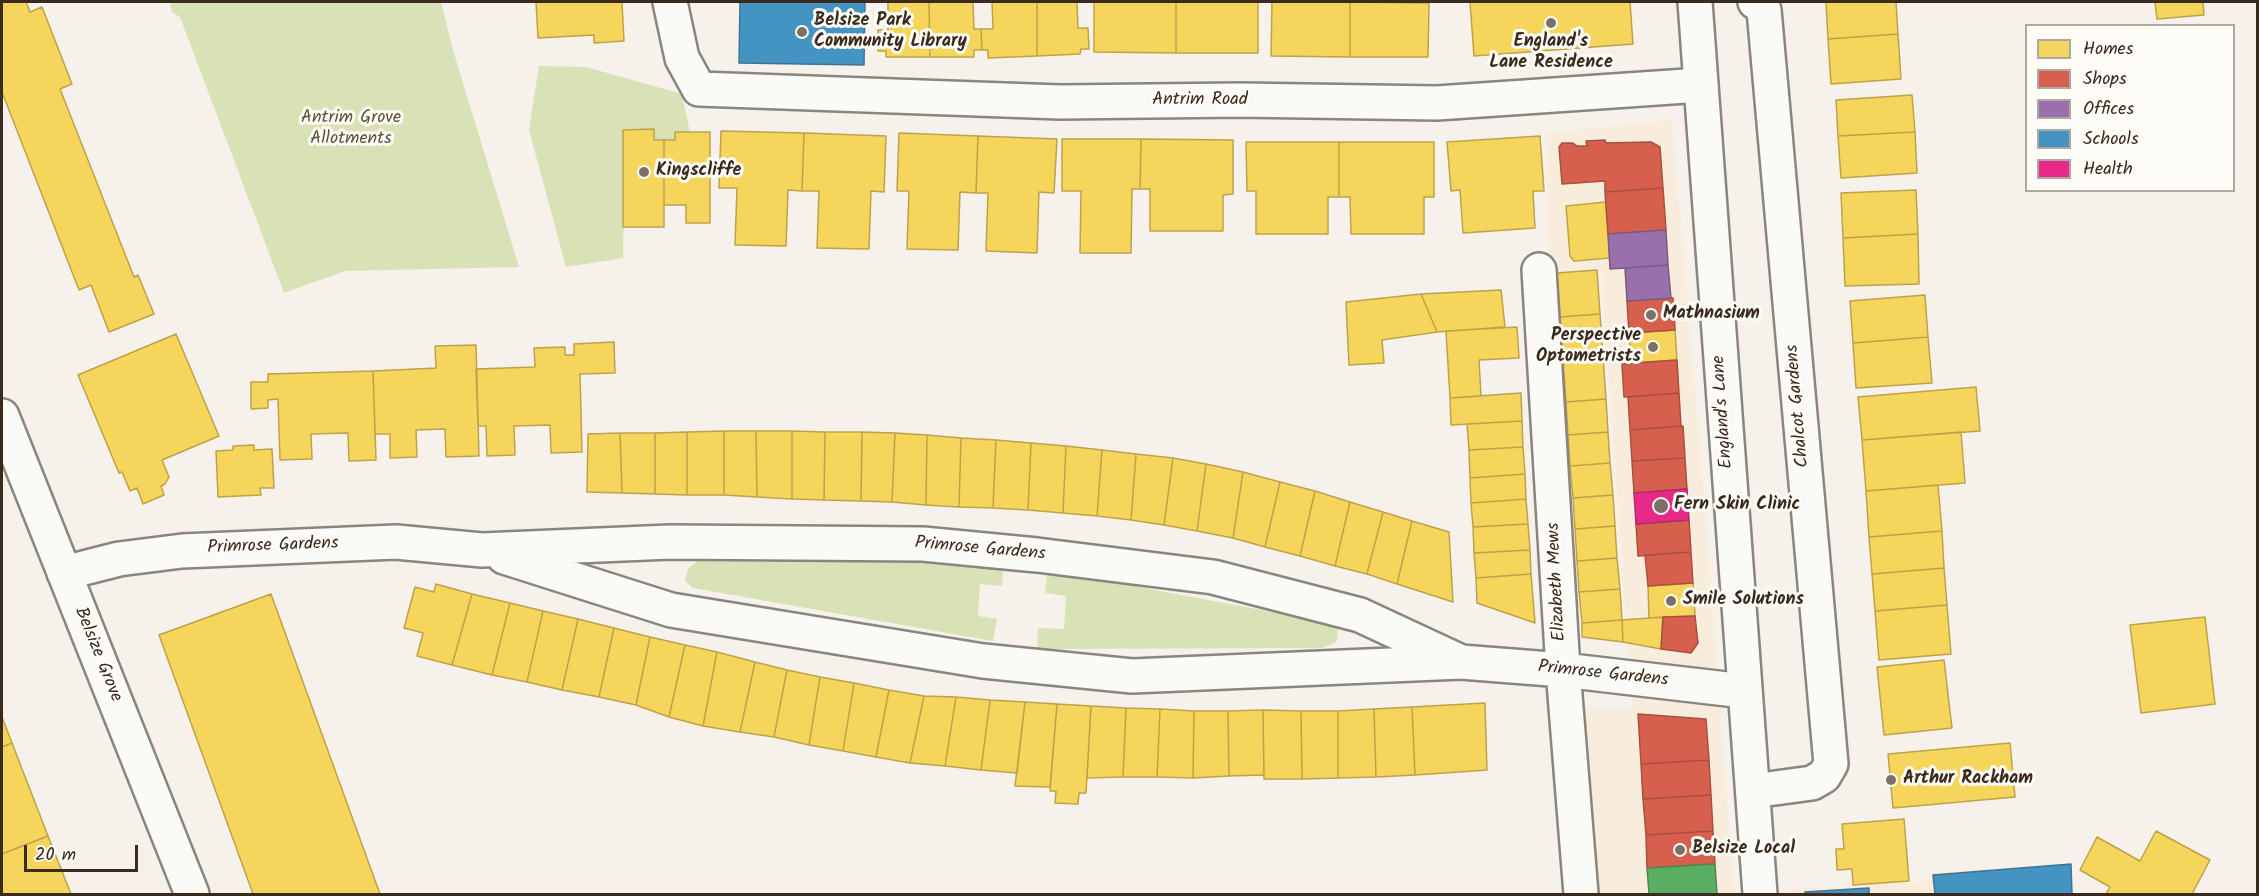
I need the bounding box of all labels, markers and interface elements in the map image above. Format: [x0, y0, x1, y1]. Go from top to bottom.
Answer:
place label: Belsize Park Community Library [814, 11, 967, 54]
marker: England's Lane Residence [1544, 16, 1558, 30]
legend [2025, 24, 2235, 192]
marker: Belsize Park Community Library [795, 25, 809, 39]
place label: England's Lane Residence [1489, 32, 1613, 74]
text: Homes [2083, 35, 2133, 64]
text: Shops [2083, 65, 2127, 94]
street label: Antrim Road [1152, 90, 1248, 112]
text: Offices [2083, 95, 2134, 124]
park label: Antrim Grove Allotments [301, 108, 401, 150]
text: Schools [2083, 125, 2139, 154]
text: Health [2083, 155, 2133, 184]
place label: Kingscliffe [656, 161, 741, 183]
marker: Kingscliffe [637, 165, 651, 179]
place label: Mathnasium [1663, 304, 1760, 326]
marker: Mathnasium [1644, 308, 1658, 322]
place label: Perspective Optometrists [1536, 326, 1641, 368]
marker: Perspective Optometrists [1646, 340, 1660, 354]
street label: Chalcot Gardens [1783, 344, 1815, 468]
street label: England's Lane [1709, 355, 1739, 469]
place label: Fern Skin Clinic [1674, 495, 1800, 517]
marker: Fern Skin Clinic [1652, 497, 1670, 515]
street label: Elizabeth Mews [1544, 522, 1572, 642]
street label: Primrose Gardens [207, 534, 339, 560]
street label: Primrose Gardens [914, 534, 1046, 566]
place label: Smile Solutions [1683, 590, 1804, 612]
marker: Smile Solutions [1664, 594, 1678, 608]
street label: Belsize Grove [68, 605, 126, 705]
street label: Primrose Gardens [1537, 657, 1669, 693]
place label: Arthur Rackham [1903, 769, 2033, 791]
marker: Arthur Rackham [1884, 773, 1898, 787]
scale bar [27, 833, 141, 871]
place label: Belsize Local [1692, 839, 1795, 861]
text: 20 m [35, 841, 76, 870]
marker: Belsize Local [1673, 843, 1687, 857]

